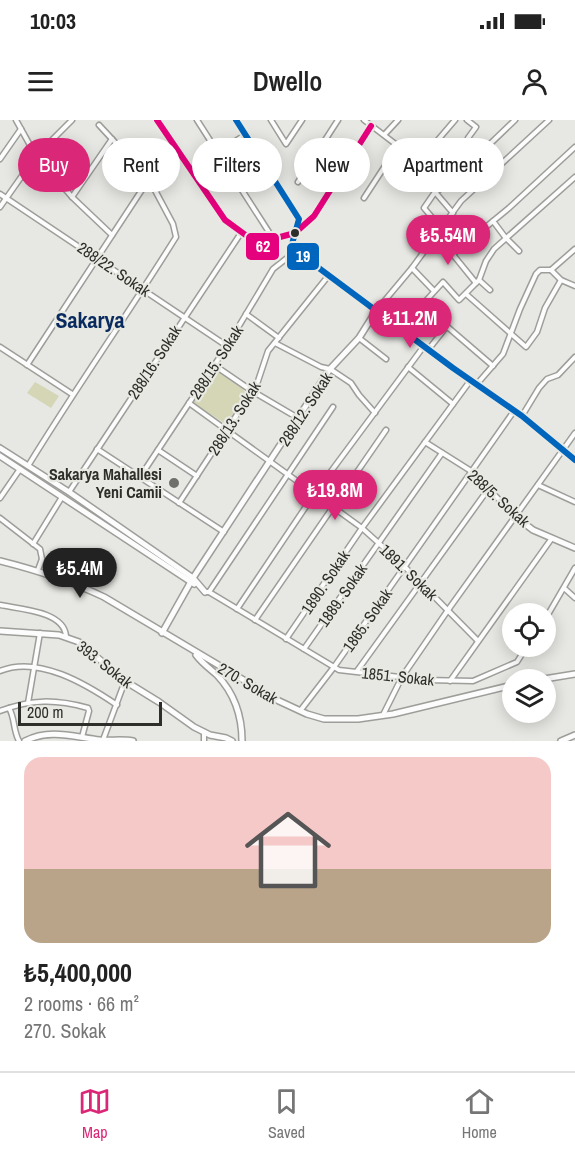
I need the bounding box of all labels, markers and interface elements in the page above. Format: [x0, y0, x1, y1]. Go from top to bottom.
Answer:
text: 10:03 [30, 6, 76, 36]
text: Dwello [253, 63, 322, 99]
icon: menu [24, 65, 57, 98]
icon: person [518, 65, 551, 98]
chip: Buy [18, 138, 90, 192]
chip: Rent [102, 138, 180, 192]
chip: Filters [192, 138, 282, 192]
chip: New [294, 138, 370, 192]
chip: Apartment [382, 138, 504, 192]
pin: ₺5.54M [399, 215, 497, 266]
text: ₺5.54M [420, 221, 476, 248]
unlabelled marker [289, 227, 301, 239]
line badge: 62 [245, 232, 280, 261]
text: 62 [256, 235, 270, 257]
street label: 288/22. Sokak [73, 236, 155, 302]
line badge: 19 [286, 242, 320, 271]
text: 19 [296, 245, 310, 267]
pin: ₺11.2M [361, 298, 459, 349]
text: ₺11.2M [383, 304, 437, 331]
district label: Sakarya [55, 305, 125, 335]
street label: 288/16. Sokak [122, 320, 186, 403]
street label: 288/15. Sokak [184, 320, 248, 403]
street label: 288/12. Sokak [273, 367, 337, 450]
street label: 288/13. Sokak [202, 376, 266, 459]
place label: Sakarya Mahallesi Yeni Camii [49, 463, 162, 503]
street label: 288/5. Sokak [463, 464, 535, 532]
pin: ₺19.8M [286, 470, 384, 521]
marker: Sakarya Mahallesi Yeni Camii [167, 476, 181, 490]
text: ₺19.8M [307, 476, 363, 503]
street label: 1891. Sokak [375, 539, 443, 606]
street label: 1890. Sokak [295, 545, 355, 618]
pin: ₺5.4M [38, 548, 122, 599]
text: ₺5.4M [57, 554, 103, 581]
street label: 1889. Sokak [312, 558, 372, 631]
street label: 1865. Sokak [337, 583, 397, 656]
map controls [502, 603, 556, 723]
button: locate [502, 603, 556, 657]
street label: 393. Sokak [72, 635, 138, 693]
street label: 270. Sokak [214, 657, 282, 709]
street label: 1851. Sokak [361, 661, 436, 691]
button: layers [502, 669, 556, 723]
scale bar [18, 699, 162, 726]
text: 200 m [27, 701, 63, 723]
icon: home [234, 796, 342, 904]
text: ₺5,400,000 [24, 955, 132, 990]
text: 2 rooms · 66 m² [24, 990, 139, 1017]
text: 270. Sokak [24, 1017, 106, 1044]
tab: Map [78, 1085, 111, 1143]
tab: Saved [268, 1085, 305, 1143]
tab: Home [462, 1085, 497, 1143]

